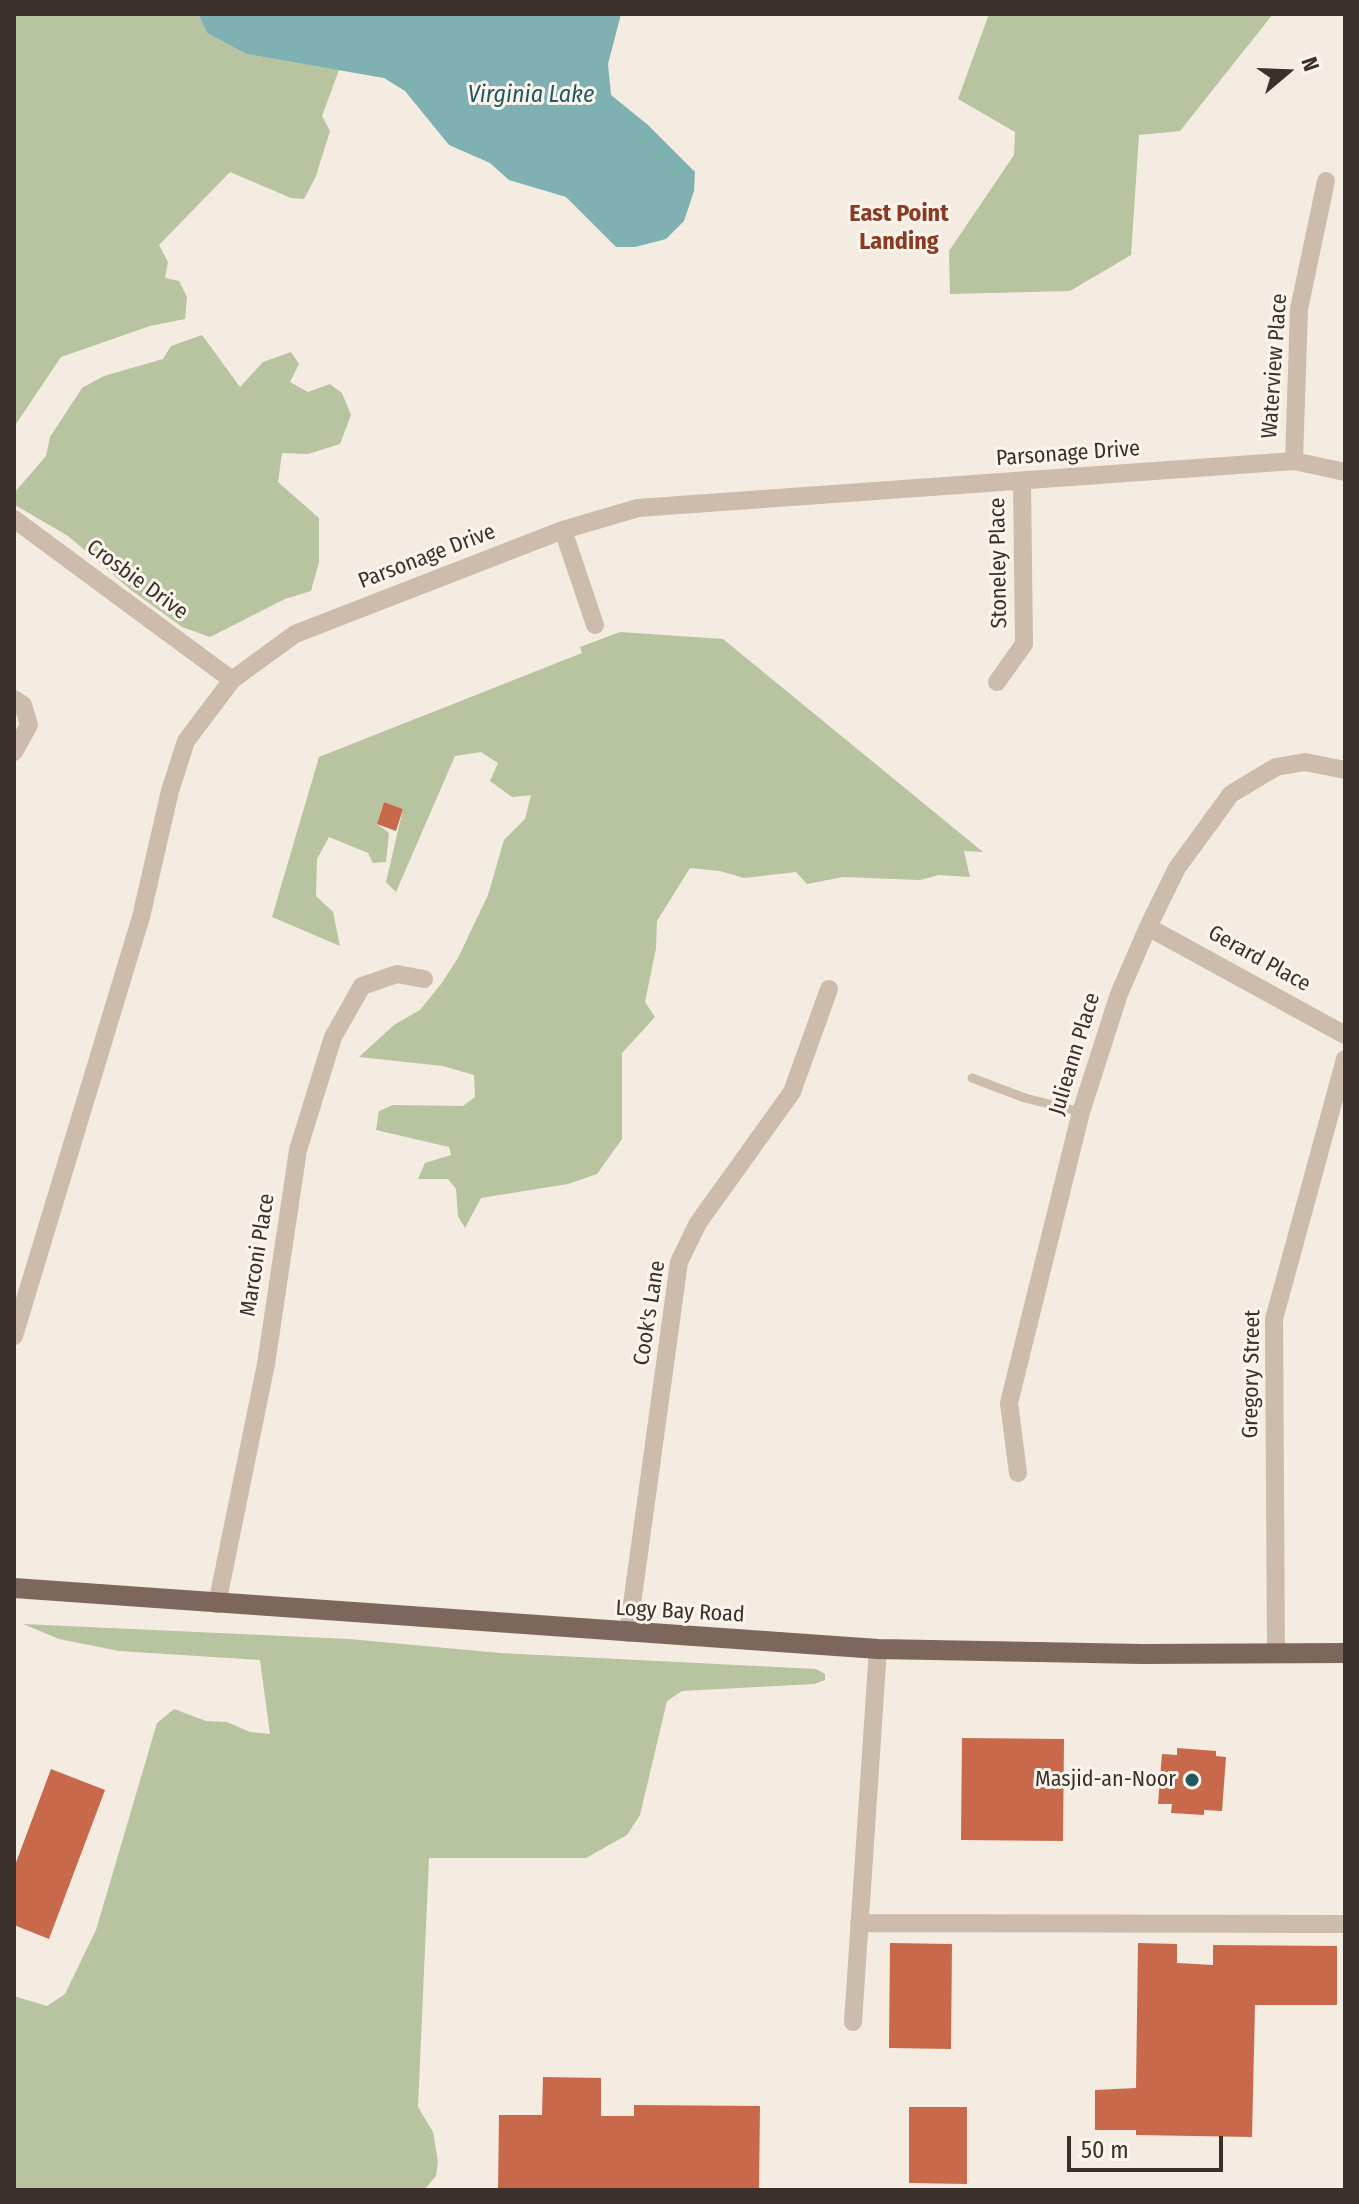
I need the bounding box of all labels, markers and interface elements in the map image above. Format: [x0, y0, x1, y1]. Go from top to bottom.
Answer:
north arrow [1247, 32, 1327, 112]
text: N [1295, 53, 1325, 75]
water label: Virginia Lake [468, 81, 594, 109]
district label: East Point Landing [849, 200, 949, 256]
street label: Waterview Place [1257, 293, 1293, 439]
street label: Parsonage Drive [995, 436, 1141, 472]
street label: Stoneley Place [985, 497, 1013, 629]
street label: Parsonage Drive [355, 519, 499, 595]
street label: Crosbie Drive [81, 534, 193, 626]
street label: Gerard Place [1203, 920, 1315, 998]
street label: Julieann Place [1044, 990, 1106, 1118]
street label: Marconi Place [235, 1192, 281, 1318]
street label: Cook's Lane [629, 1259, 671, 1367]
street label: Gregory Street [1238, 1309, 1266, 1439]
street label: Logy Bay Road [615, 1595, 745, 1629]
place label: Masjid-an-Noor [1035, 1767, 1176, 1793]
marker: Masjid-an-Noor [1183, 1771, 1201, 1789]
scale bar [1071, 2120, 1227, 2170]
text: 50 m [1081, 2136, 1129, 2164]

